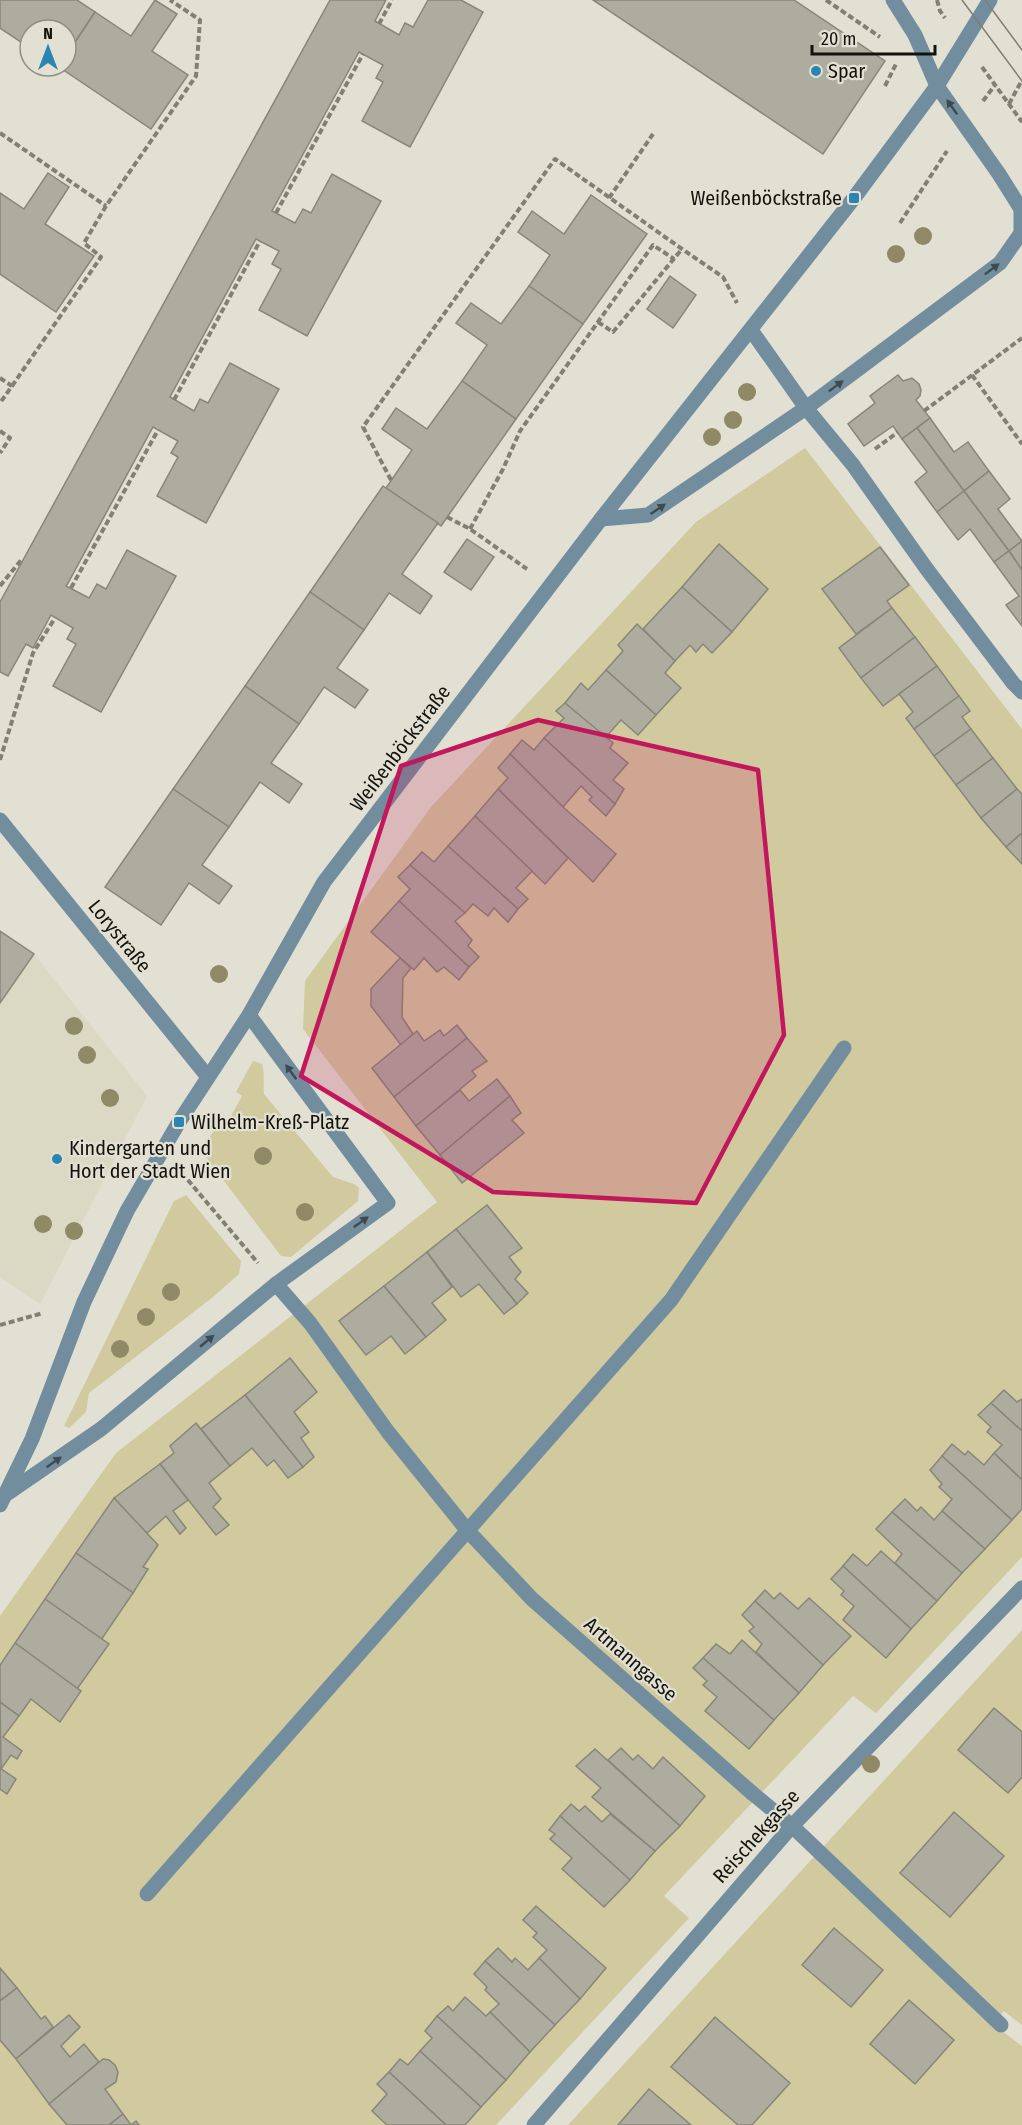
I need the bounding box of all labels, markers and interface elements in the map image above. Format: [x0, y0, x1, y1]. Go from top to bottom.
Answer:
north arrow [18, 18, 78, 78]
scale bar [812, 18, 935, 56]
text: N [43, 24, 53, 43]
text: 20 m [821, 28, 856, 50]
place label: Spar [828, 59, 865, 83]
marker: Spar [809, 64, 823, 78]
one-way arrow [946, 99, 958, 115]
place label: Weißenböckstraße [690, 186, 842, 210]
marker: Weißenböckstraße [847, 191, 861, 205]
one-way arrow [983, 263, 999, 275]
one-way arrow [827, 380, 843, 392]
one-way arrow [650, 504, 666, 515]
street label: Weißenböckstraße [345, 680, 455, 816]
street label: Lorystraße [83, 895, 157, 977]
one-way arrow [286, 1065, 298, 1080]
place label: Wilhelm-Kreß-Platz [191, 1110, 349, 1134]
marker: Wilhelm-Kreß-Platz [172, 1115, 186, 1129]
place label: Kindergarten und Hort der Stadt Wien [69, 1136, 231, 1183]
marker: Kindergarten und Hort der Stadt Wien [50, 1152, 64, 1166]
one-way arrow [353, 1216, 369, 1228]
one-way arrow [199, 1335, 215, 1348]
one-way arrow [45, 1456, 61, 1468]
street label: Artmanngasse [579, 1612, 683, 1706]
street label: Reischekgasse [708, 1784, 804, 1888]

